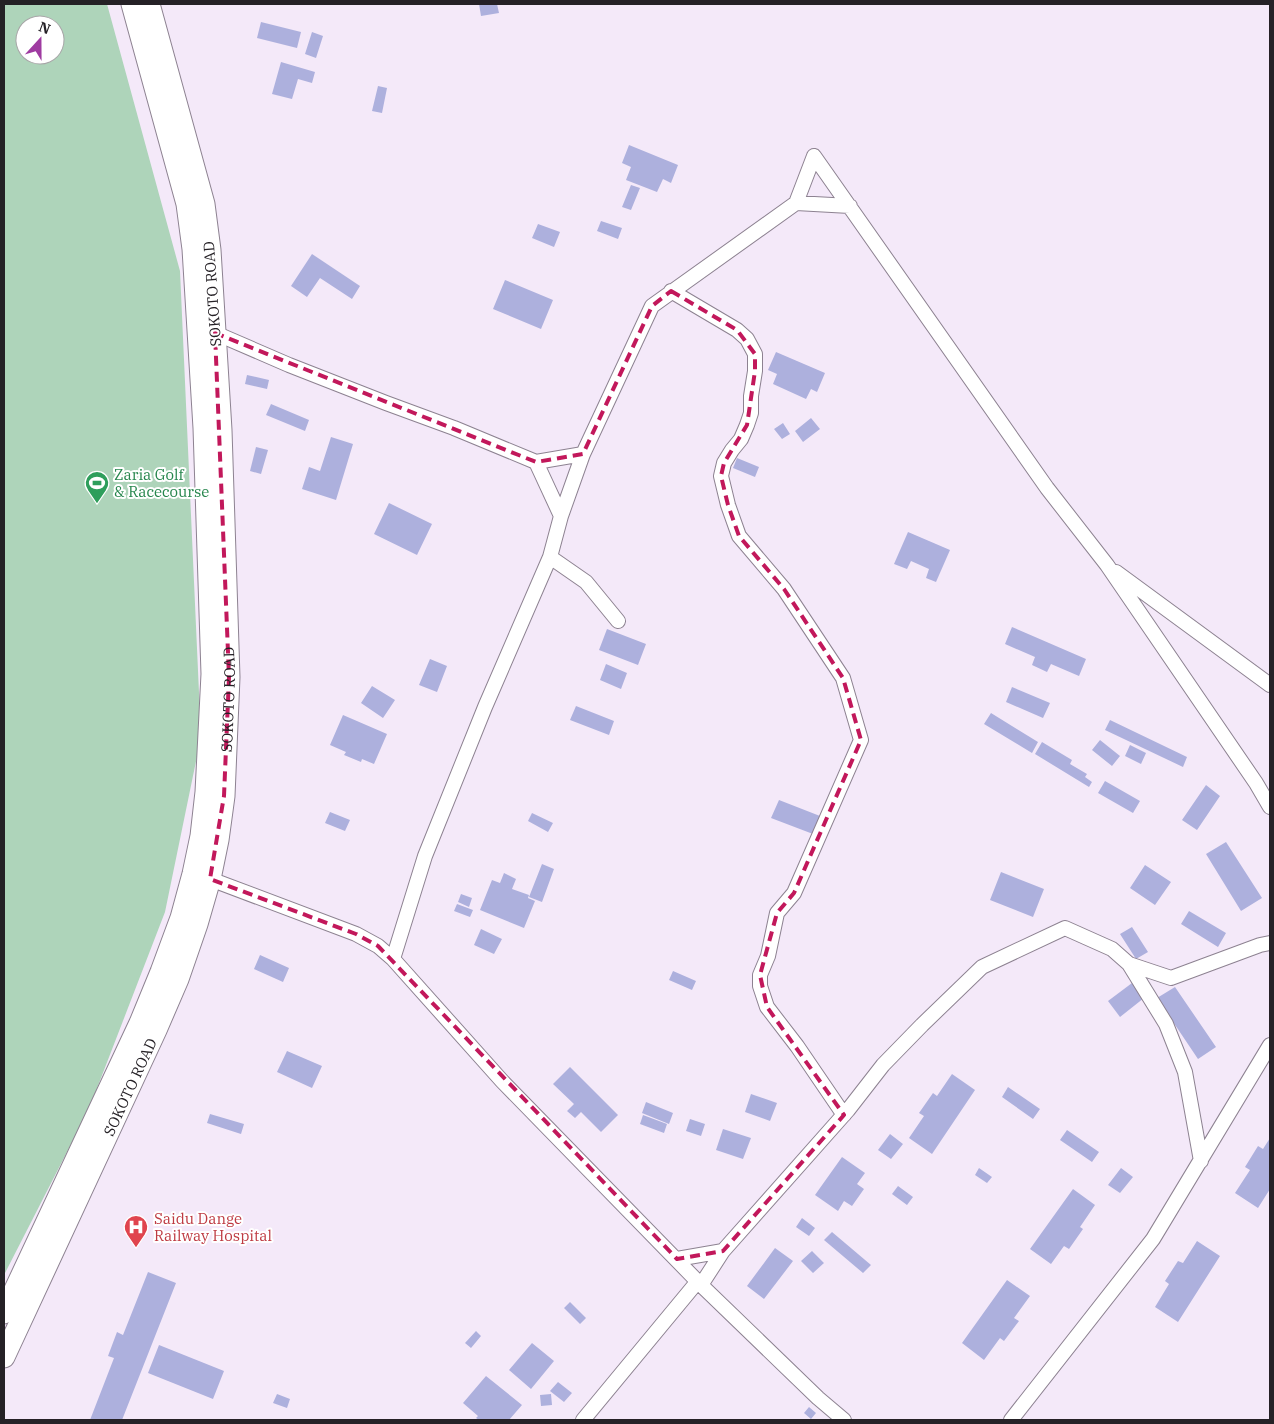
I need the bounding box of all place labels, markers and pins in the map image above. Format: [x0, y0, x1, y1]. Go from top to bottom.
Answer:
place label: Zaria Golf & Racecourse [114, 465, 209, 501]
sports icon: Zaria Golf & Racecourse [84, 470, 110, 504]
place label: Saidu Dange Railway Hospital [154, 1209, 272, 1245]
hospital icon: Saidu Dange Railway Hospital [123, 1214, 149, 1248]

